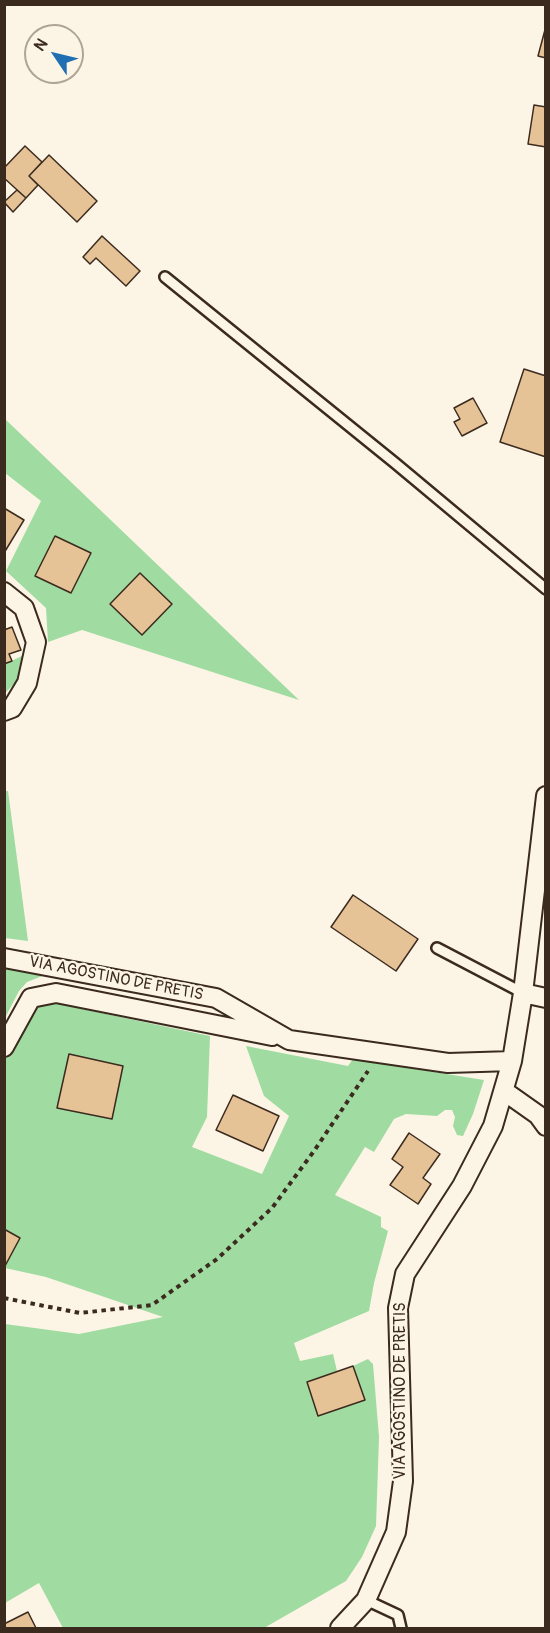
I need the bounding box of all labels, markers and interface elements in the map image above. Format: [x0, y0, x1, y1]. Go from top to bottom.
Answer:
north arrow [24, 24, 84, 84]
text: N [30, 35, 52, 55]
street label: VIA AGOSTINO DE PRETIS [27, 953, 205, 1005]
street label: VIA AGOSTINO DE PRETIS [391, 1302, 411, 1480]

